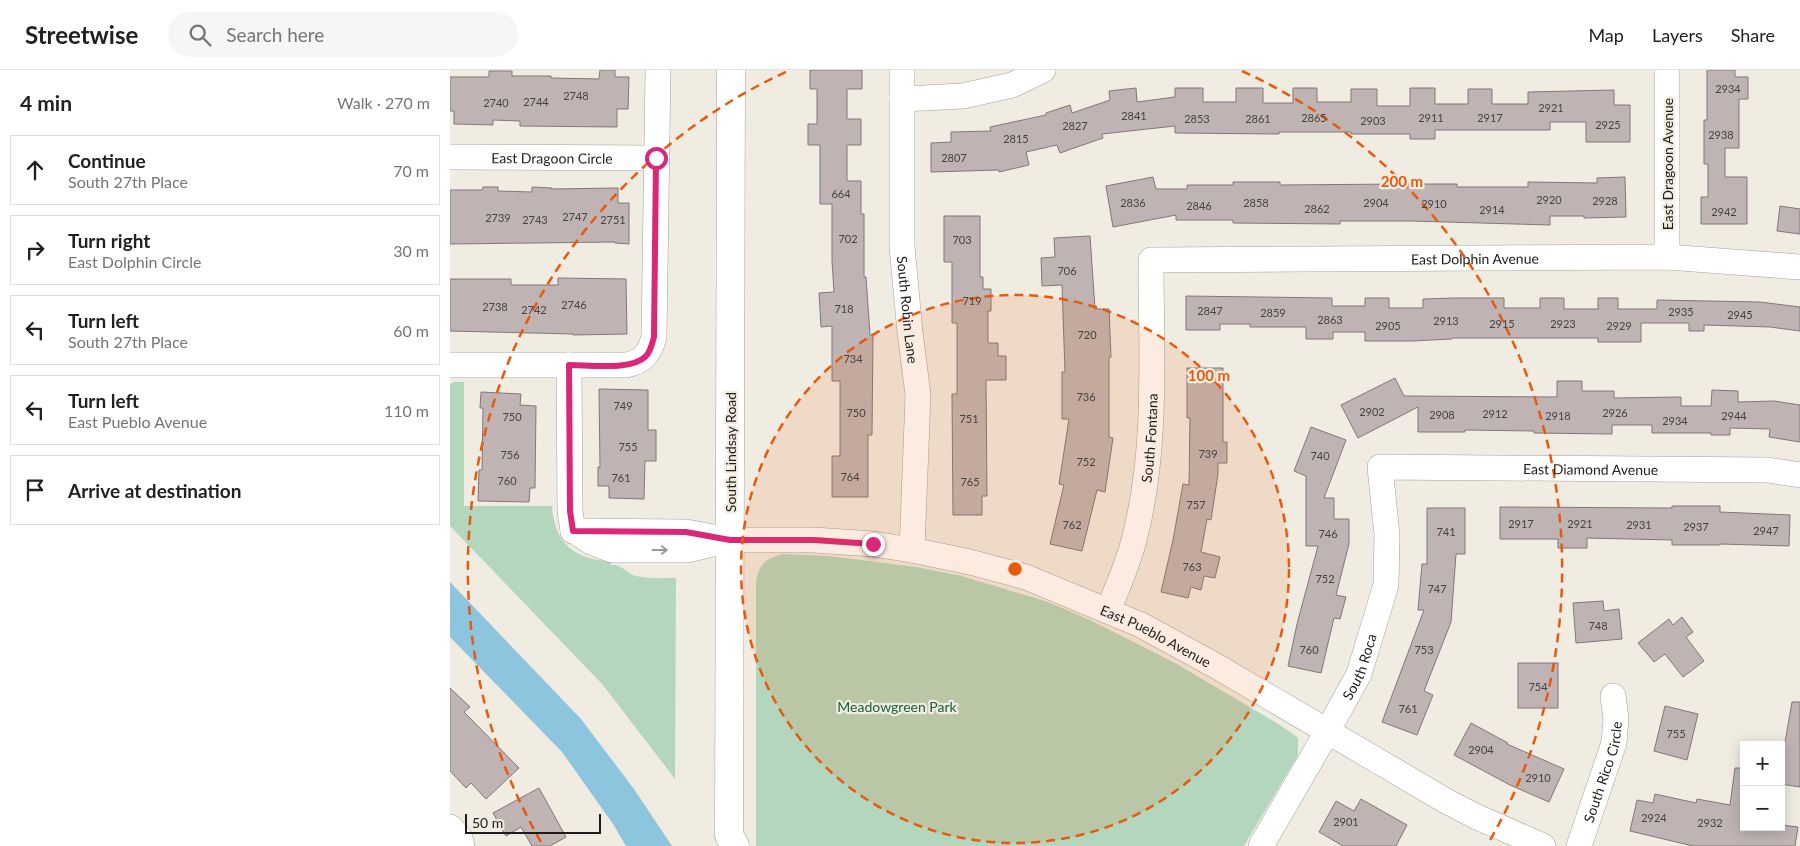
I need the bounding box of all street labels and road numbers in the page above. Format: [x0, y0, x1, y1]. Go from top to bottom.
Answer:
street label: East Dragoon Avenue [1659, 98, 1676, 230]
street label: East Dragoon Circle [491, 149, 613, 166]
street label: East Dolphin Avenue [1411, 249, 1539, 267]
street label: South Robin Lane [894, 255, 922, 364]
street label: South Lindsay Road [722, 392, 739, 512]
street label: South Fontana [1137, 393, 1160, 484]
street label: East Diamond Avenue [1523, 460, 1658, 478]
street label: East Pueblo Avenue [1098, 601, 1214, 670]
street label: South Roca [1338, 631, 1379, 702]
street label: South Rico Circle [1579, 721, 1624, 825]

